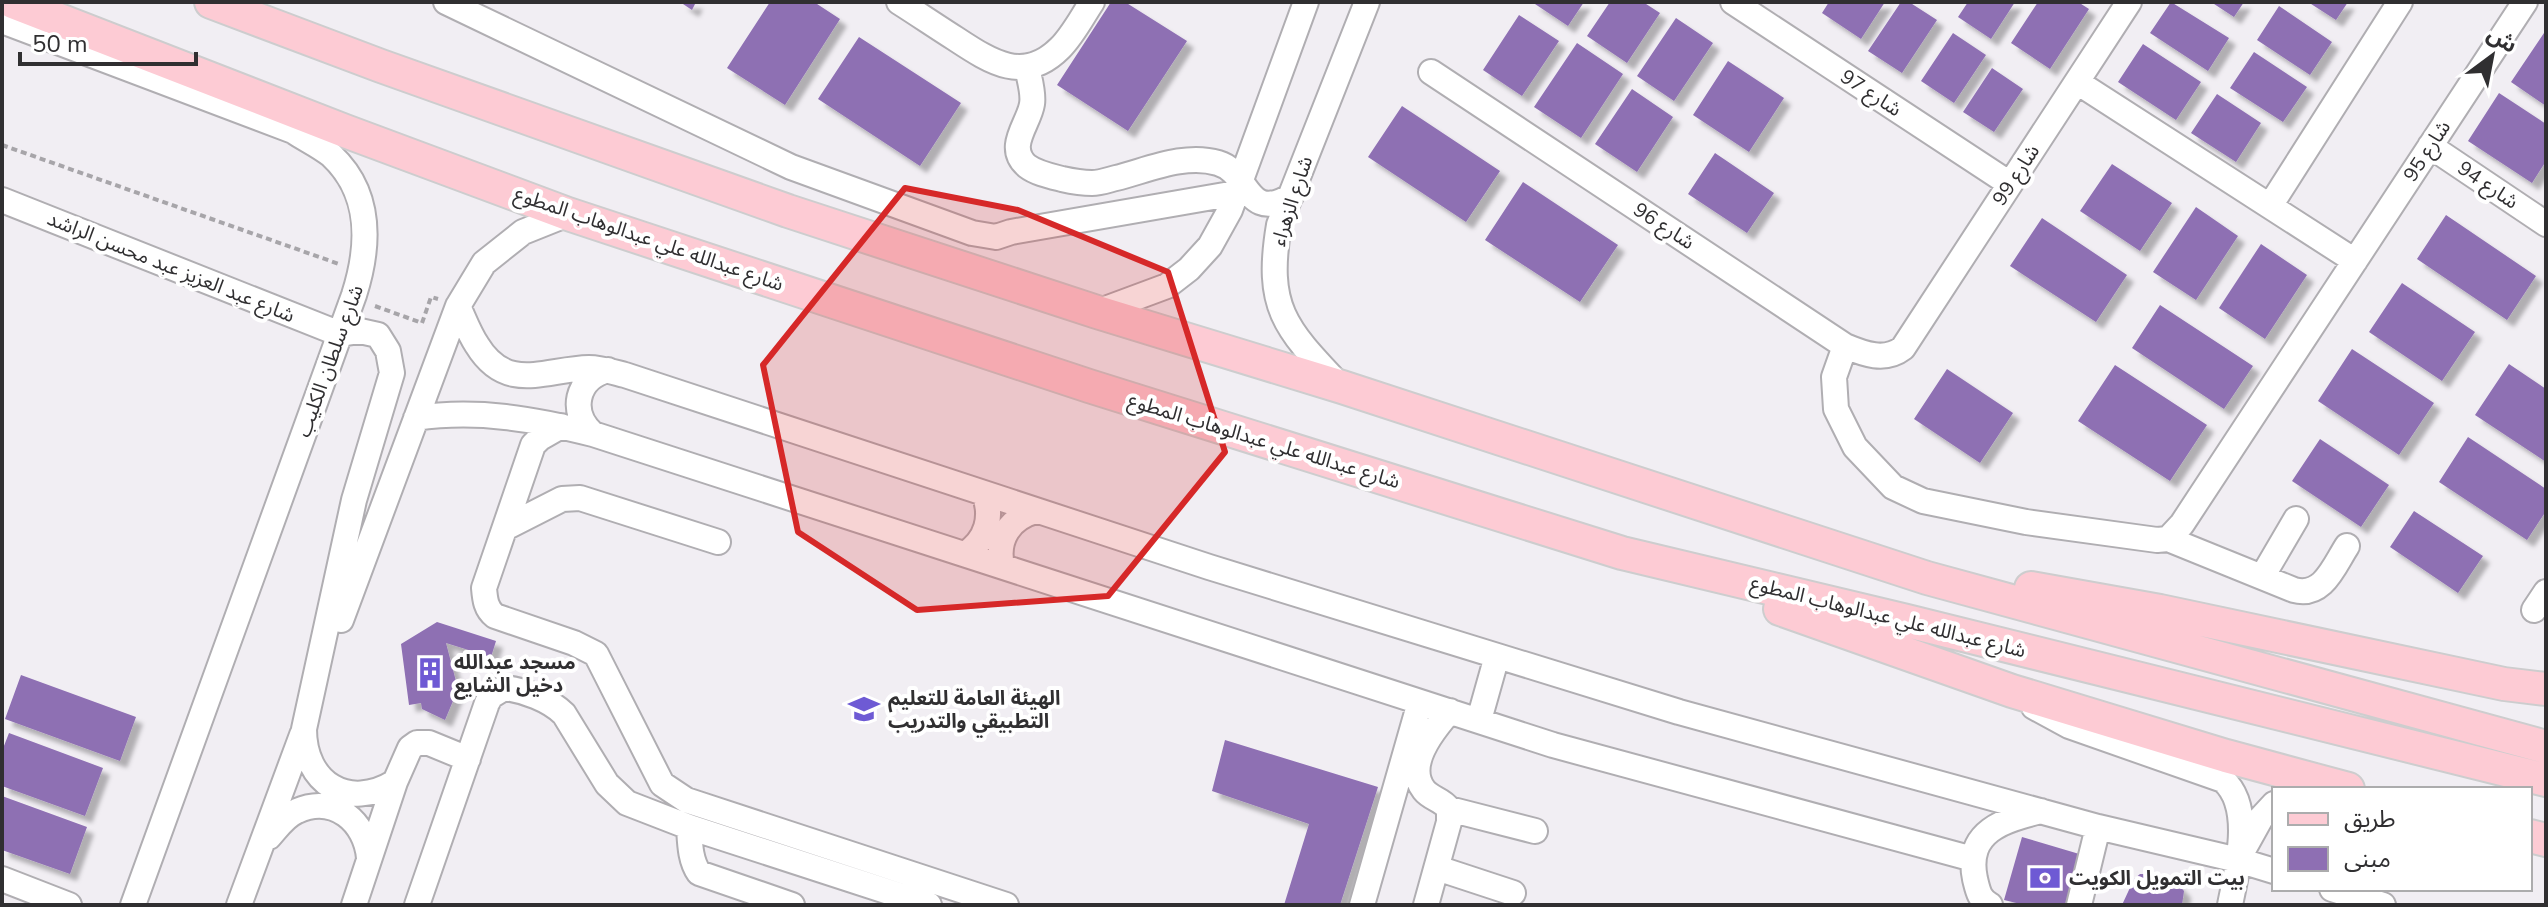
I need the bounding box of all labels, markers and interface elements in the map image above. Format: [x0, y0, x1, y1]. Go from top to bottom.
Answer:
scale bar [20, 16, 196, 66]
north arrow [2452, 16, 2532, 96]
text: ش [2481, 19, 2523, 61]
text: 50 m [32, 28, 88, 60]
street label: شارع 97 [1835, 63, 1907, 124]
street label: شارع 95 [2397, 115, 2458, 187]
street label: شارع 99 [1986, 139, 2047, 211]
street label: شارع الزهراء [1265, 153, 1320, 250]
street label: شارع 94 [2452, 155, 2524, 216]
street label: شارع عبدالله علي عبدالوهاب المطوع [510, 180, 787, 299]
street label: شارع 96 [1628, 196, 1700, 257]
street label: شارع عبد العزيز عبد محسن الراشد [43, 205, 299, 330]
street label: شارع سلطان الكليب [290, 281, 371, 441]
street label: شارع عبدالله علي عبدالوهاب المطوع [1124, 387, 1403, 497]
street label: شارع عبدالله علي عبدالوهاب المطوع [1747, 570, 2029, 666]
place label: مسجد عبدالله دخيل الشايع [454, 649, 576, 700]
building icon: مسجد عبدالله دخيل الشايع [413, 656, 447, 690]
place label: الهيئة العامة للتعليم التطبيقي والتدريب [888, 685, 1060, 737]
school or university icon: الهيئة العامة للتعليم التطبيقي والتدريب [847, 692, 881, 726]
legend [2272, 787, 2532, 891]
text: طريق [2344, 803, 2396, 835]
text: مبنى [2344, 843, 2391, 875]
bank icon: بيت التمويل الكويت [2028, 861, 2062, 895]
place label: بيت التمويل الكويت [2069, 865, 2245, 892]

